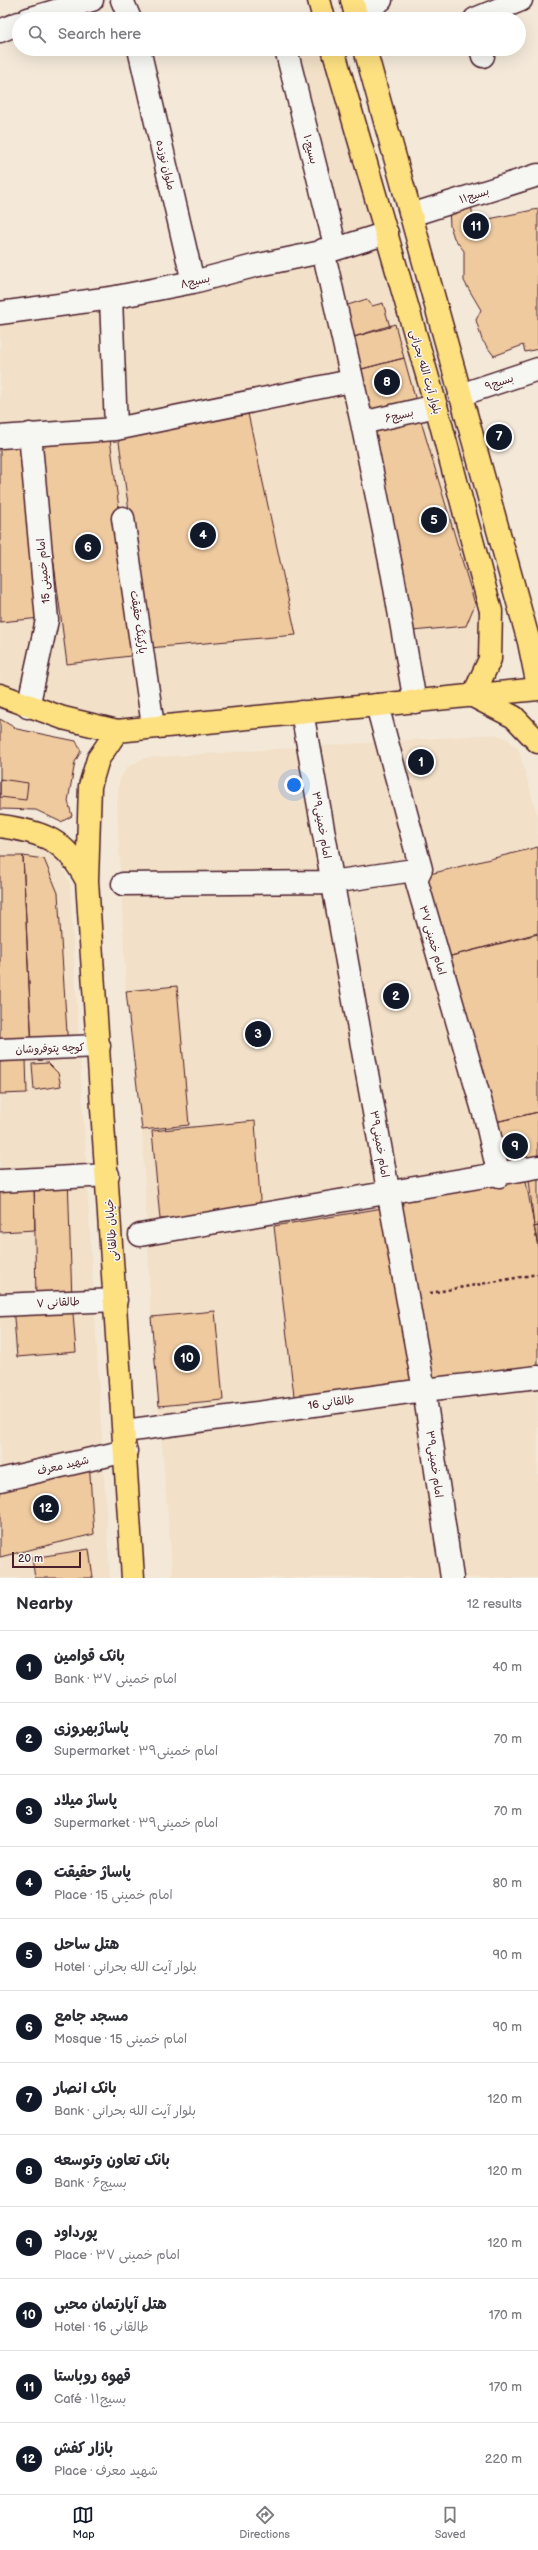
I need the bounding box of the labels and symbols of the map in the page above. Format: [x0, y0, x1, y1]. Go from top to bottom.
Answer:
street label: بسیج۱۰ [300, 133, 320, 165]
street label: ملوان نوزده [152, 139, 178, 192]
street label: بسیج۱۱ [458, 185, 491, 207]
pin: 11 [463, 211, 489, 241]
street label: بسیج۸ [179, 272, 211, 292]
street label: بلوار آیت الله بحرانی [406, 328, 444, 416]
pin: 8 [374, 367, 400, 397]
street label: بسیج۹ [483, 372, 515, 394]
street label: بسیج۶ [383, 406, 415, 426]
pin: 7 [486, 422, 512, 452]
pin: 5 [421, 505, 447, 535]
pin: 4 [190, 520, 216, 550]
pin: 6 [75, 532, 101, 562]
street label: امام خمینی 15 [34, 538, 55, 604]
street label: پارکینگ حقیقت [128, 590, 149, 655]
pin: 1 [408, 747, 434, 777]
your location [284, 775, 304, 795]
street label: امام خمینی۳۹ [307, 791, 334, 860]
street label: امام خمینی ۳۷ [414, 904, 449, 977]
pin: 2 [383, 981, 409, 1011]
pin: 3 [245, 1019, 271, 1049]
street label: کوچه پتوفروشان [15, 1041, 85, 1057]
street label: امام خمینی۳۹ [365, 1110, 392, 1179]
pin: 9 [502, 1131, 528, 1161]
street label: خیابان طالقانی [103, 1198, 121, 1262]
street label: طالقانی ۷ [36, 1295, 80, 1311]
pin: 10 [174, 1343, 200, 1373]
street label: طالقانی 16 [307, 1393, 355, 1413]
street label: امام خمینی۳۹ [421, 1430, 446, 1499]
street label: شهید معرف [36, 1453, 90, 1478]
pin: 12 [33, 1493, 59, 1523]
scale bar [12, 1550, 81, 1569]

